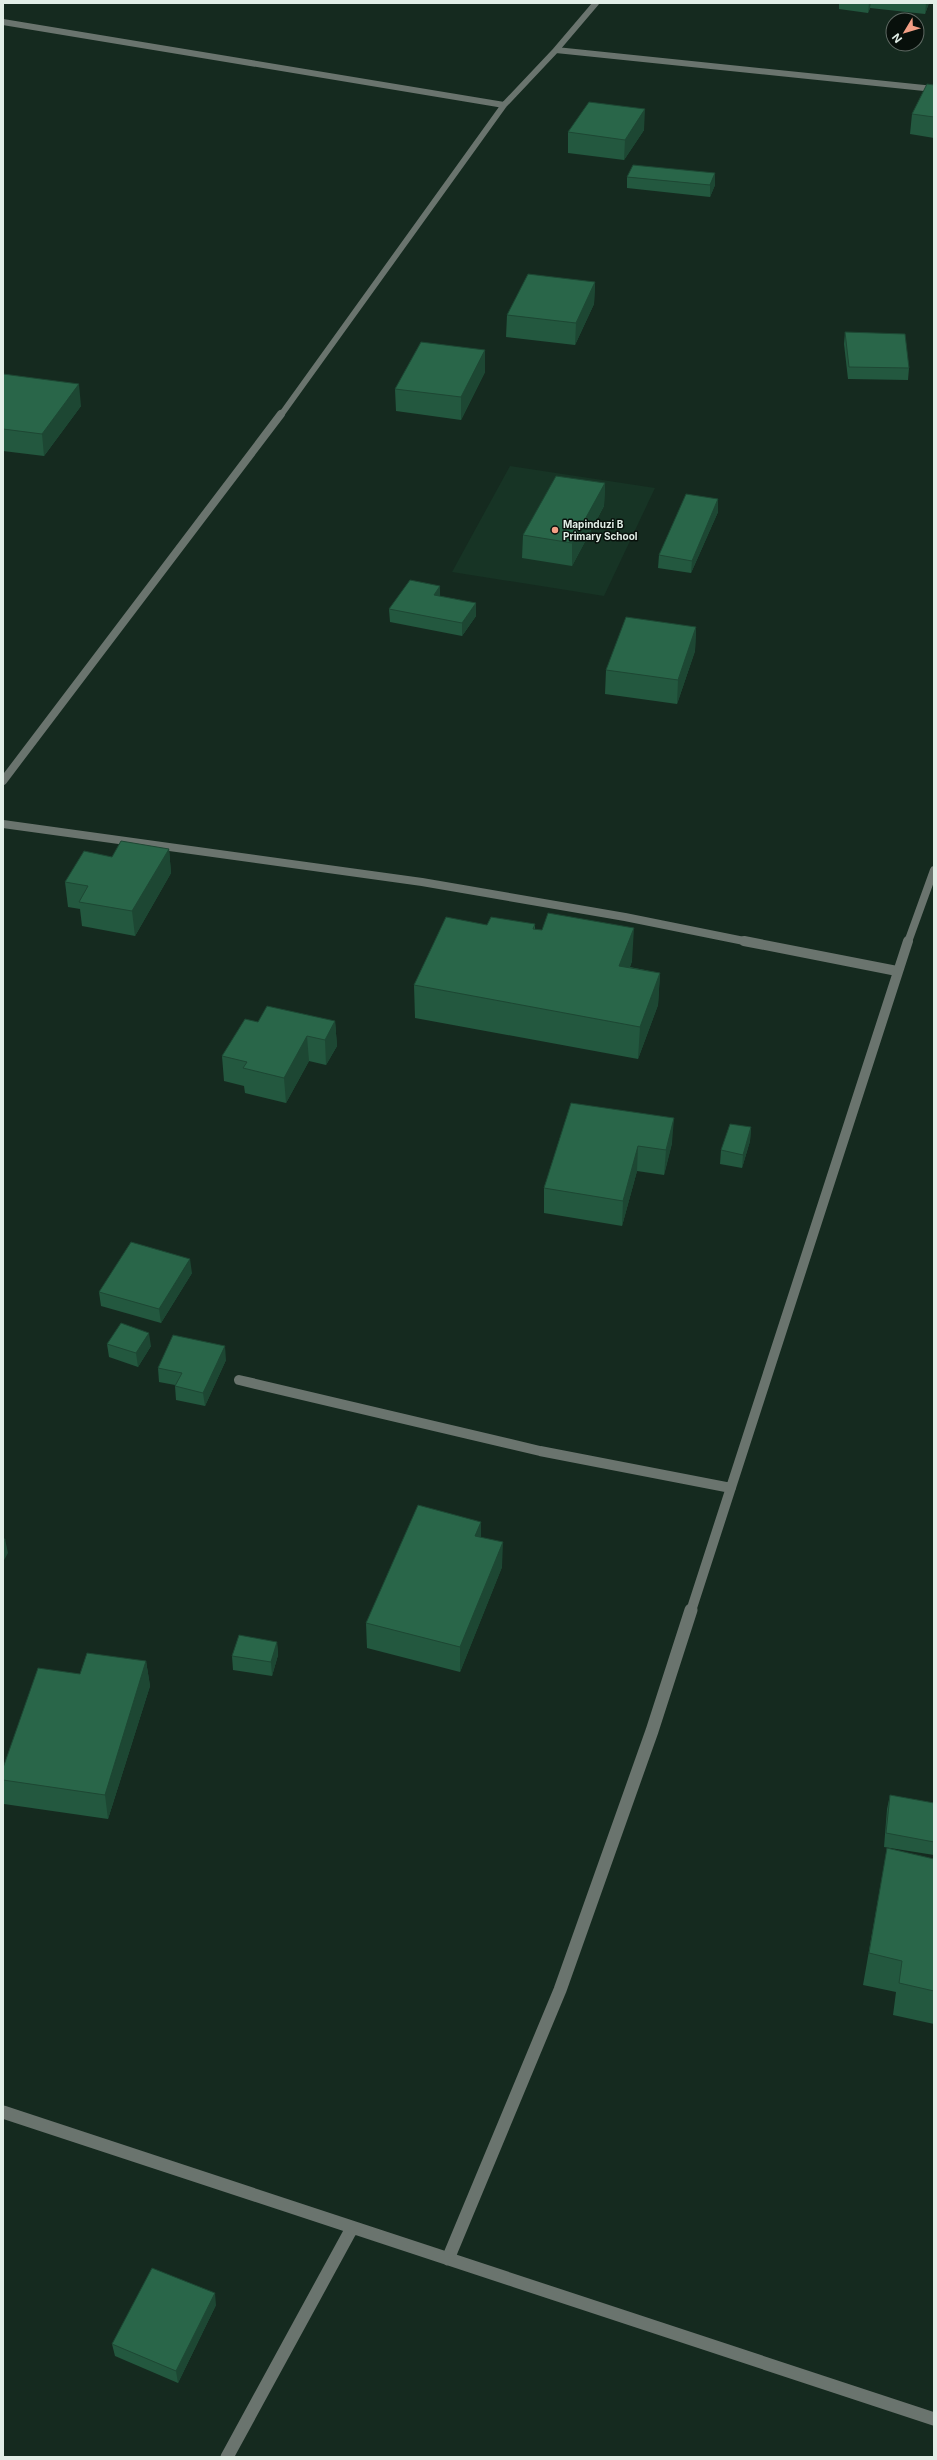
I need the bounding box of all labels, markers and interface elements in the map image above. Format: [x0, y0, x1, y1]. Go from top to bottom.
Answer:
north arrow [885, 12, 925, 52]
text: N [889, 31, 905, 46]
place label: Mapinduzi B Primary School [563, 518, 638, 543]
marker: Mapinduzi B Primary School [550, 525, 560, 535]

